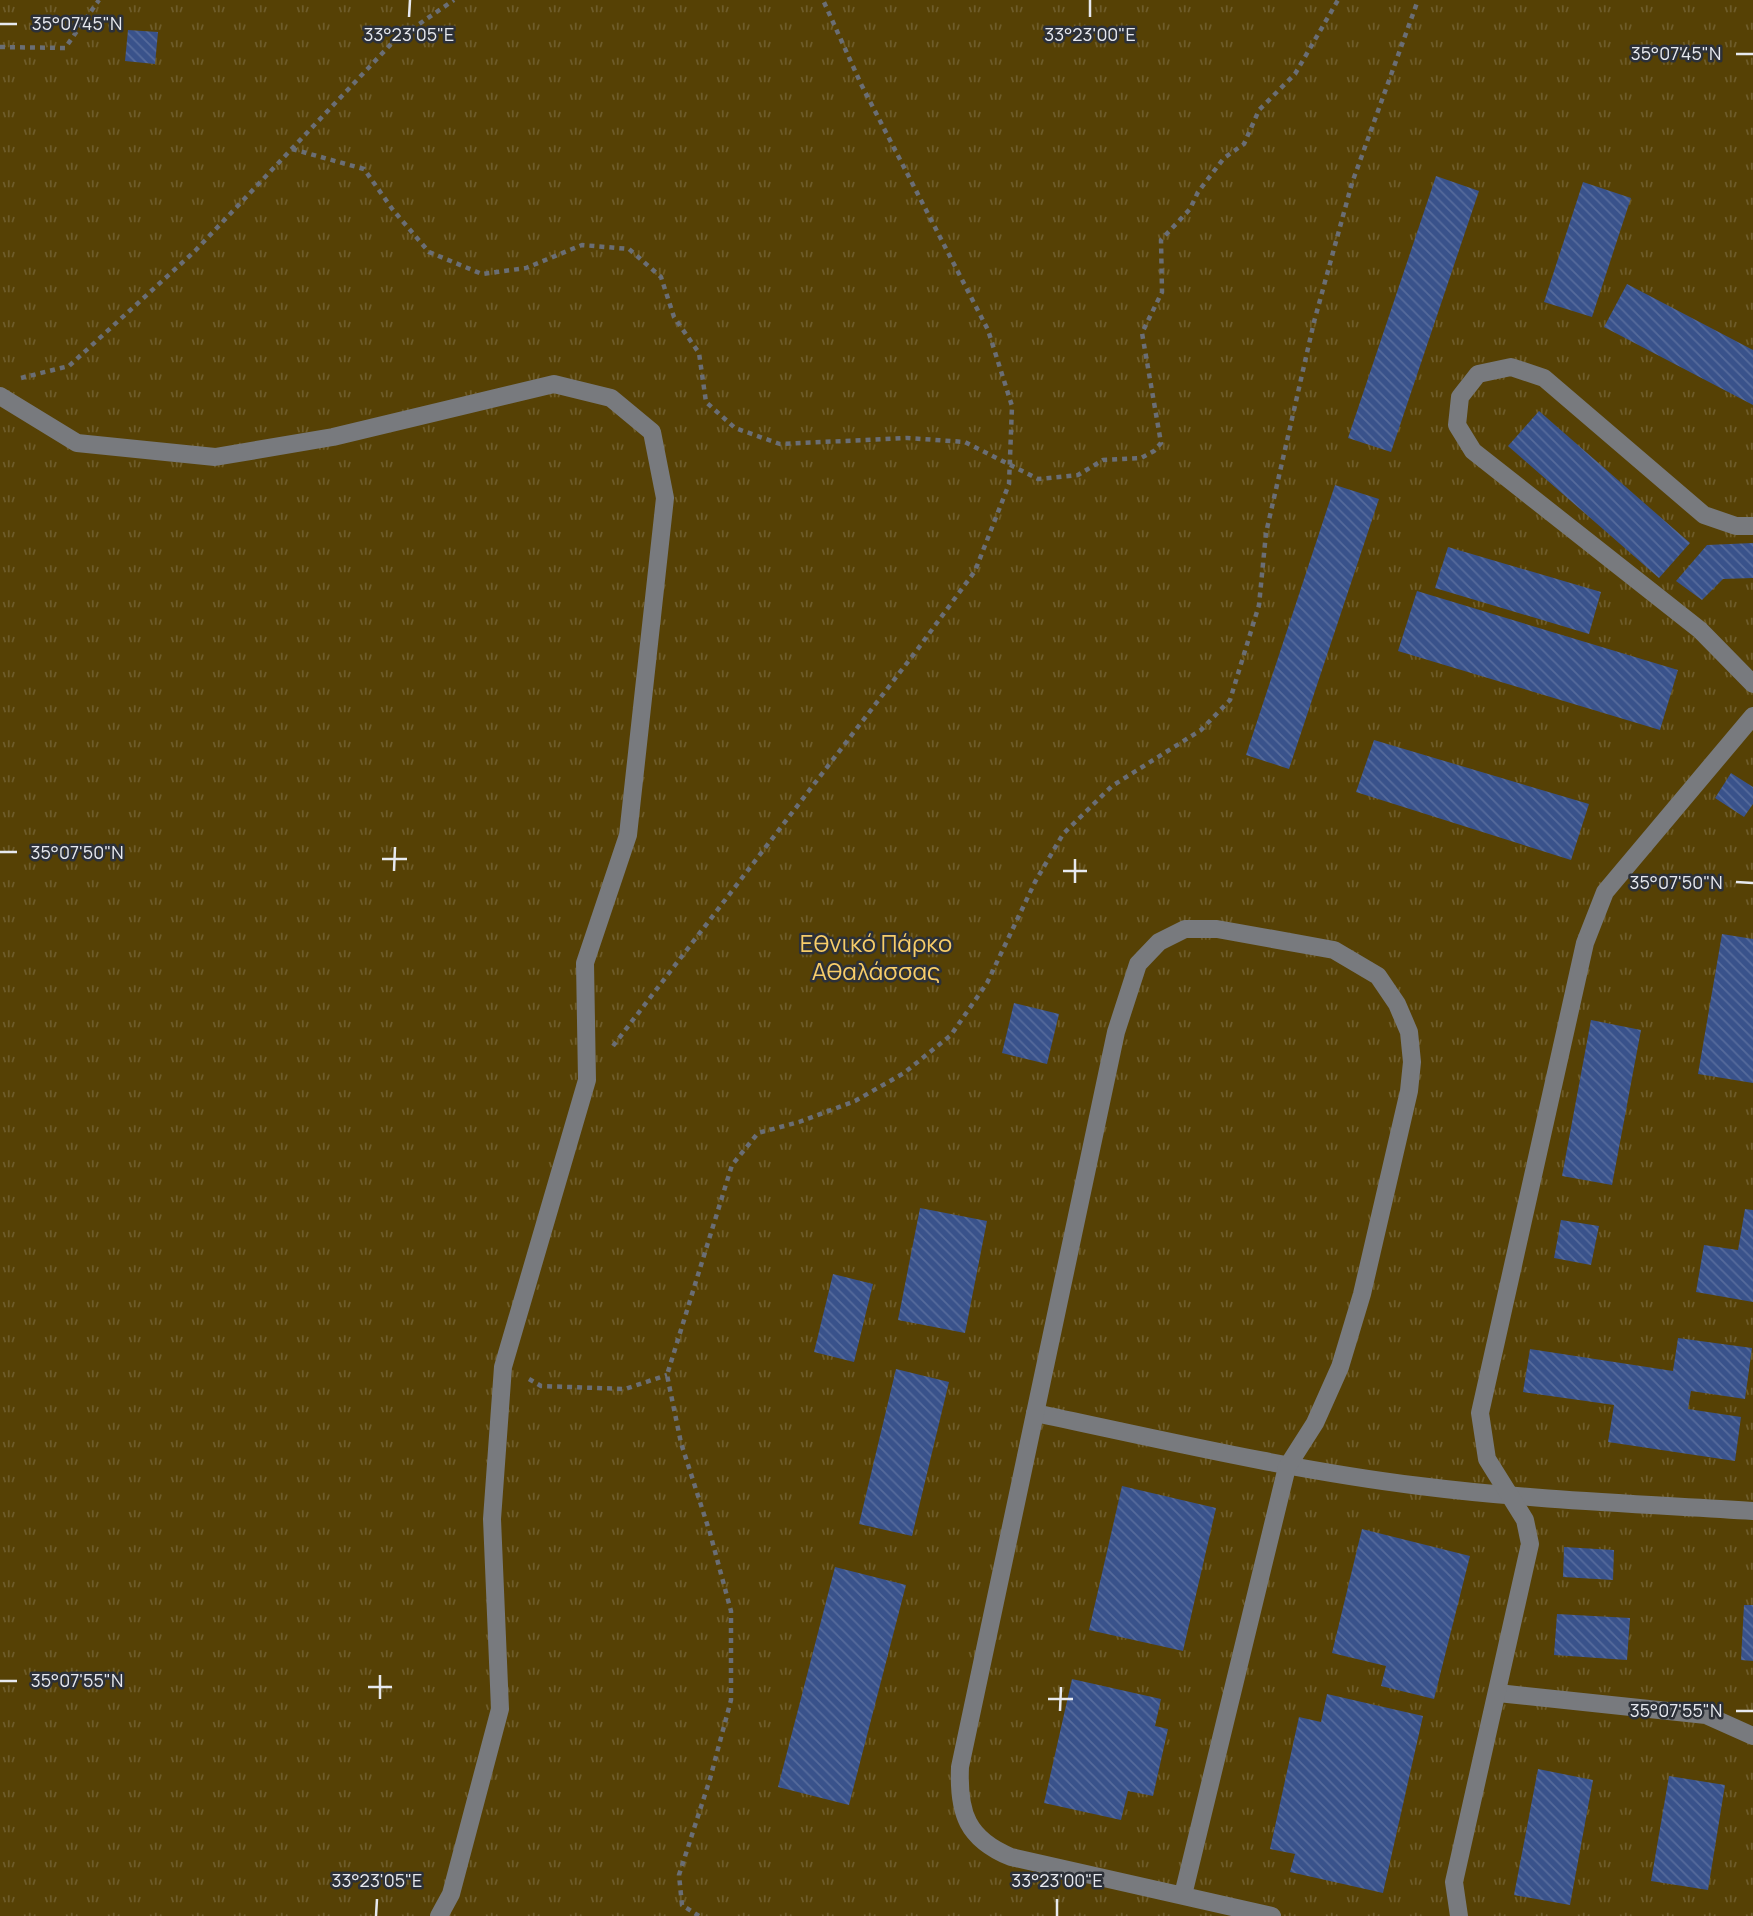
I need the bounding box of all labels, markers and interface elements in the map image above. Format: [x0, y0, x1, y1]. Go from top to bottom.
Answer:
text: 35°07'45"N [32, 11, 122, 35]
text: 33°23'05"E [364, 22, 454, 46]
text: 33°23'00"E [1044, 22, 1136, 46]
text: 35°07'45"N [1631, 41, 1721, 65]
text: 35°07'50"N [30, 840, 124, 864]
text: 35°07'50"N [1629, 870, 1723, 894]
park label: Εθνικό Πάρκο Αθαλάσσας [800, 926, 952, 987]
text: 35°07'55"N [31, 1668, 123, 1692]
text: 35°07'55"N [1630, 1698, 1722, 1722]
text: 33°23'05"E [332, 1868, 422, 1892]
text: 33°23'00"E [1011, 1868, 1103, 1892]

